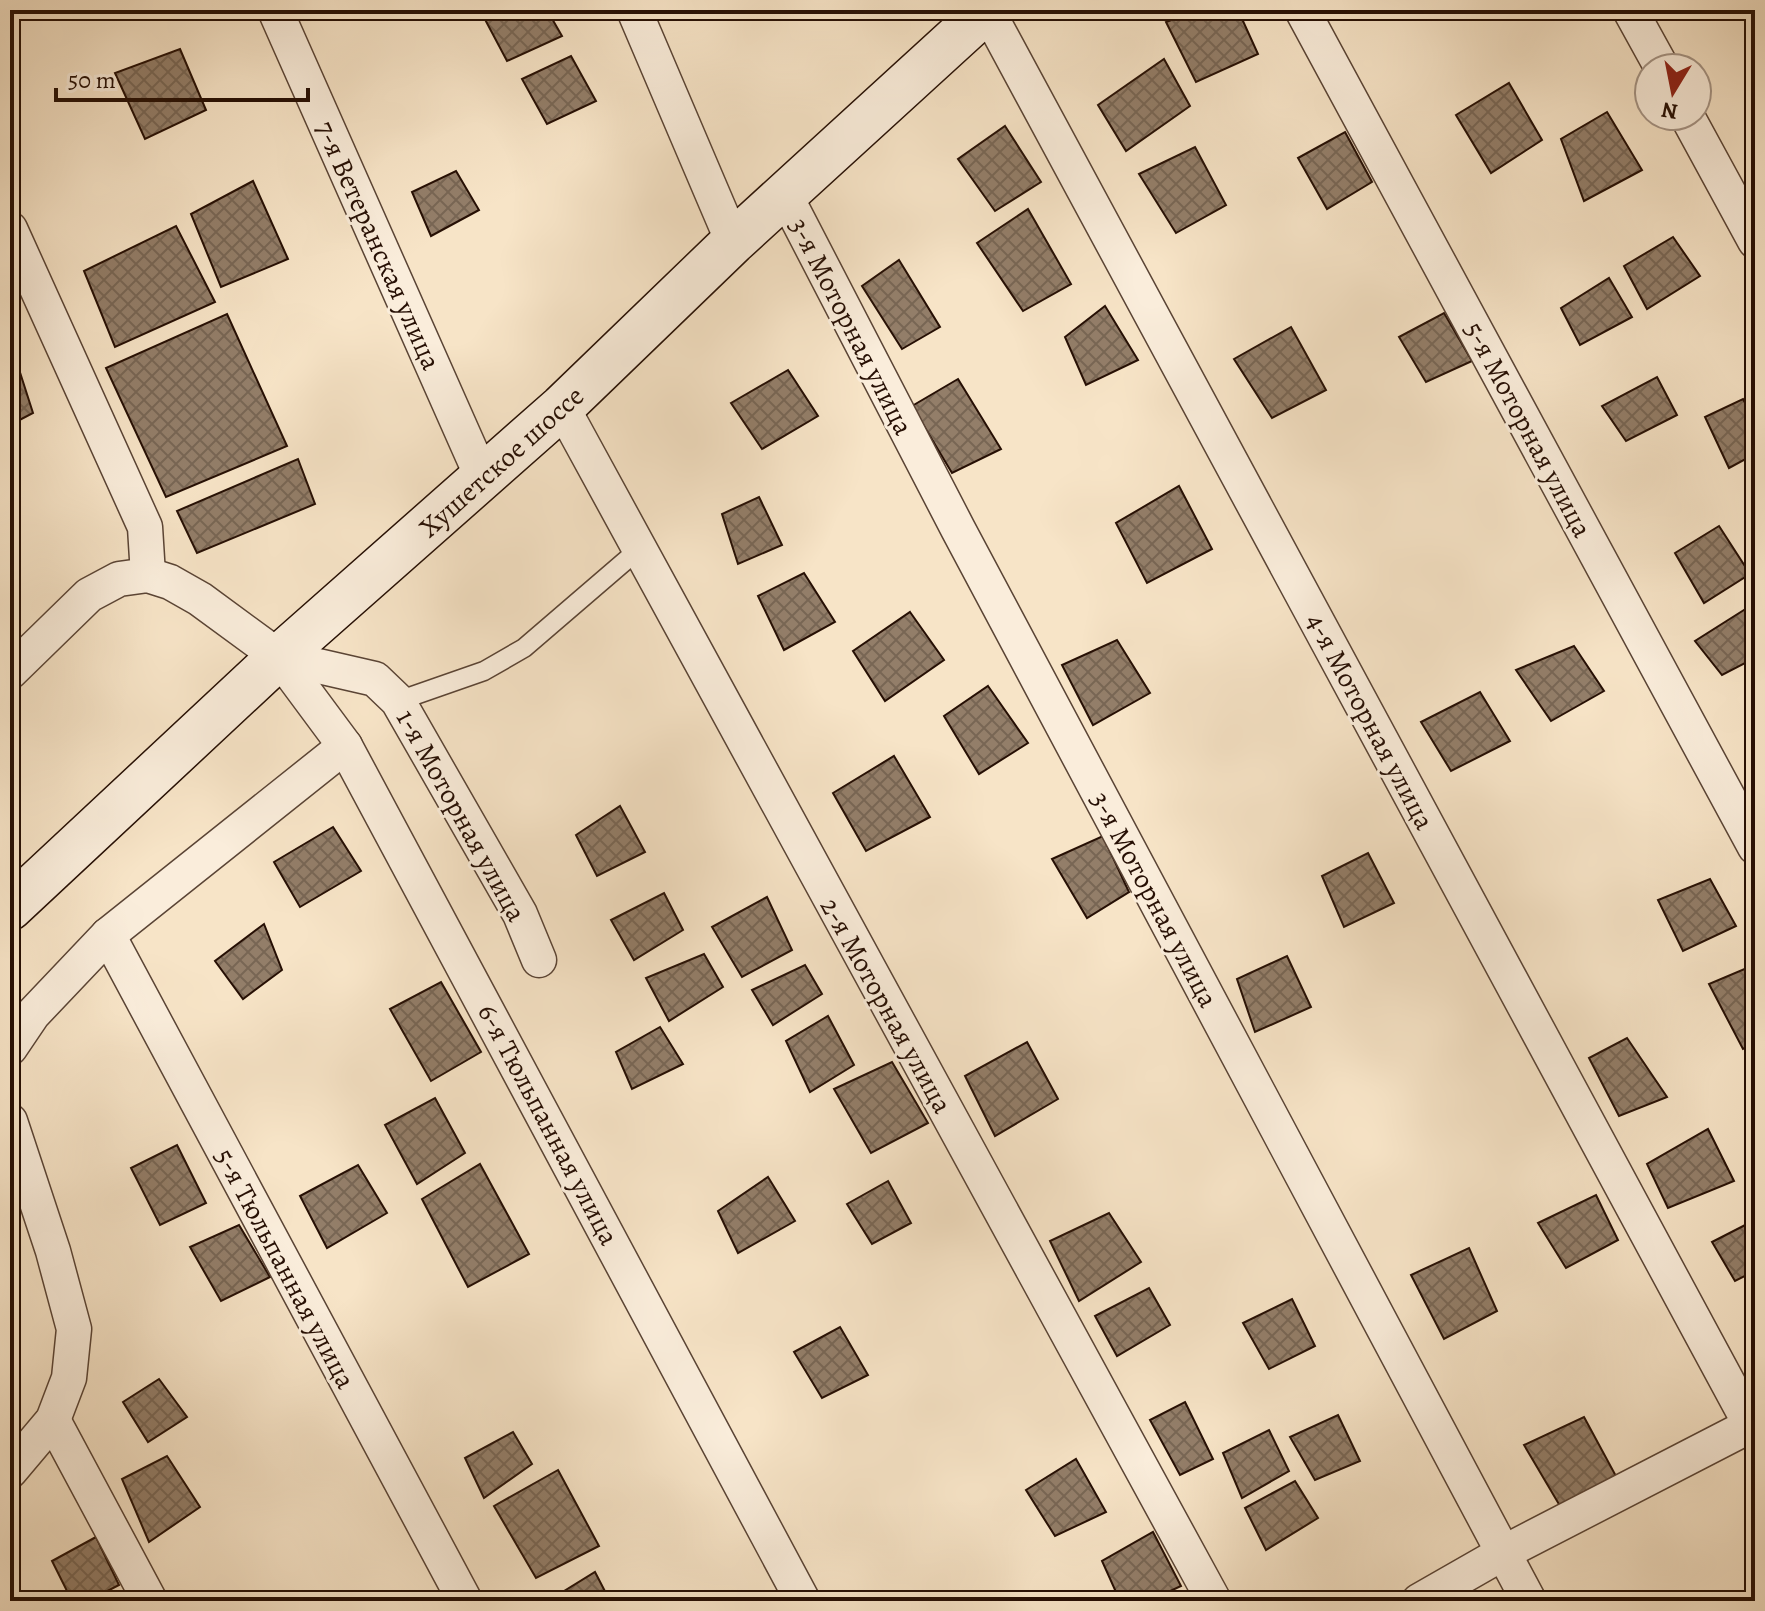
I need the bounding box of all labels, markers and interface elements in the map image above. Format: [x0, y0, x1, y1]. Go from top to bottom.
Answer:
scale bar [56, 52, 308, 102]
north arrow [1633, 52, 1713, 132]
text: 50 m [68, 64, 116, 96]
text: N [1659, 95, 1680, 127]
street label: 7-я Ветеранская улица [306, 115, 450, 376]
street label: 3-я Моторная улица [780, 211, 922, 442]
street label: 5-я Моторная улица [1455, 315, 1601, 544]
street label: Хушетское шоссе [411, 377, 592, 546]
street label: 4-я Моторная улица [1297, 606, 1443, 837]
street label: 1-я Моторная улица [387, 703, 535, 928]
street label: 3-я Моторная улица [1081, 785, 1227, 1014]
street label: 2-я Моторная улица [811, 891, 961, 1120]
street label: 6-я Тюльпанная улица [468, 997, 628, 1252]
street label: 5-я Тюльпанная улица [206, 1142, 365, 1395]

